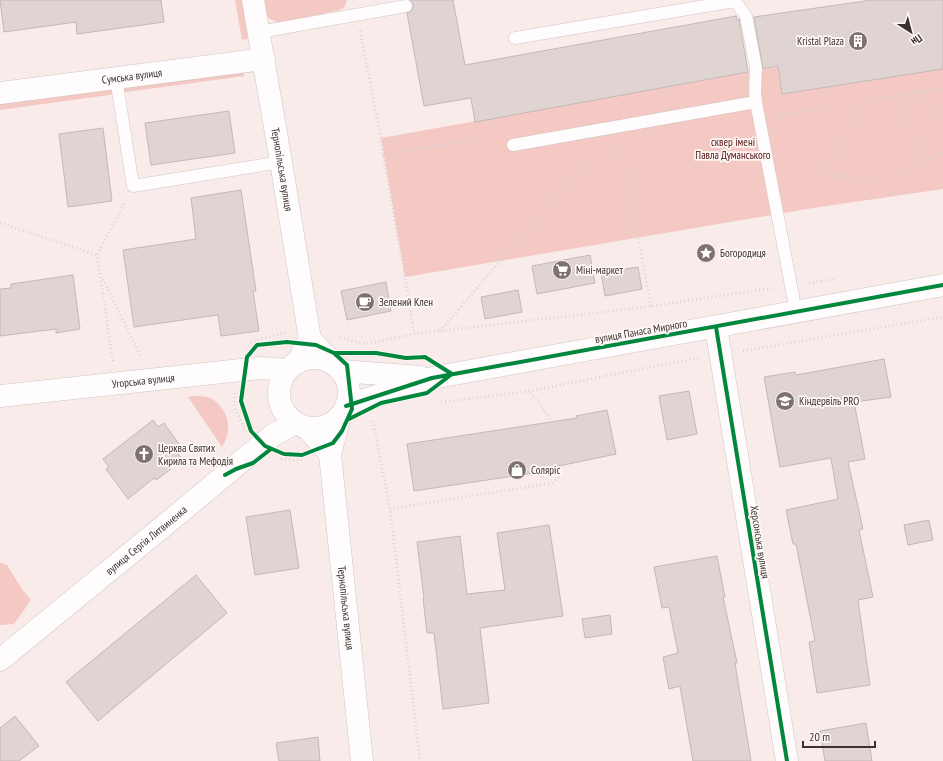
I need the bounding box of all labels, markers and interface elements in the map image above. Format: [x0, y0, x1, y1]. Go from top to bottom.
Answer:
north arrow [891, 12, 931, 52]
building icon: Kristal Plaza [847, 30, 869, 52]
text: Пн [908, 31, 925, 49]
place label: Kristal Plaza [797, 34, 844, 48]
street label: Сумська вулиця [101, 65, 163, 87]
street label: Тернопільська вулиця [268, 127, 296, 212]
park label: сквер імені Павла Думанського [695, 135, 771, 162]
place icon: Богородиця [695, 242, 717, 264]
place label: Богородиця [720, 246, 766, 260]
supermarket icon: Міні-маркет [551, 259, 573, 281]
place label: Міні-маркет [576, 263, 623, 277]
cafe icon: Зелений Клен [354, 291, 376, 313]
place label: Зелений Клен [379, 295, 433, 309]
street label: вулиця Панаса Мирного [594, 316, 688, 346]
street label: Угорська вулиця [111, 370, 175, 391]
school or university icon: Кіндервіль PRO [774, 390, 796, 412]
place label: Кіндервіль PRO [799, 394, 859, 408]
place label: Церква Святих Кирила та Мефодія [158, 441, 233, 468]
church icon: Церква Святих Кирила та Мефодія [133, 443, 155, 465]
shop icon: Соляріс [506, 459, 528, 481]
place label: Соляріс [531, 463, 560, 477]
street label: вулиця Сергія Литвиненка [103, 503, 190, 578]
street label: Херсонська вулиця [747, 505, 773, 579]
street label: Тернопільська вулиця [335, 565, 357, 651]
scale bar [803, 723, 875, 749]
text: 20 m [809, 729, 830, 744]

